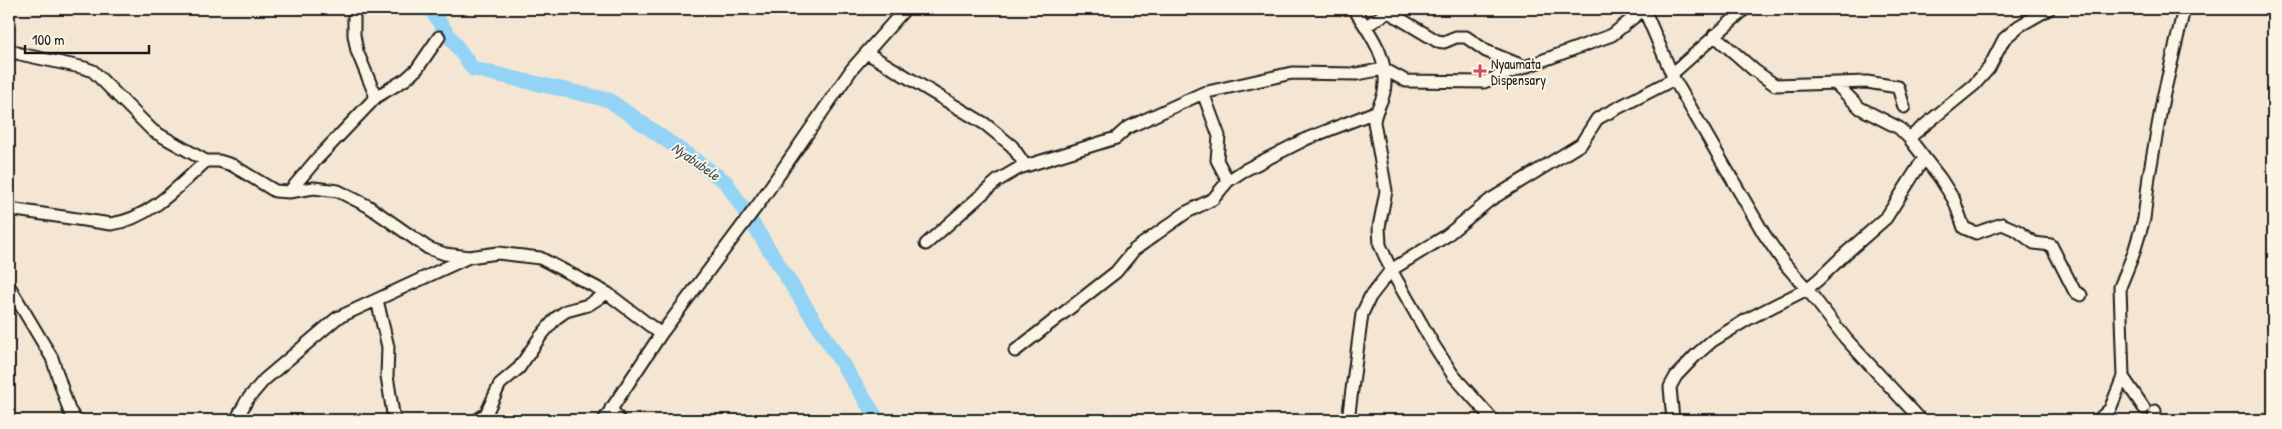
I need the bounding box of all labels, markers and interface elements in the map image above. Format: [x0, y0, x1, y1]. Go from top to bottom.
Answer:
scale bar [25, 22, 149, 54]
text: 100 m [32, 29, 65, 50]
place label: Nyaumata Dispensary [1491, 54, 1546, 90]
marker: Nyaumata Dispensary [1473, 64, 1487, 78]
water label: Nyabubele [668, 137, 725, 186]

